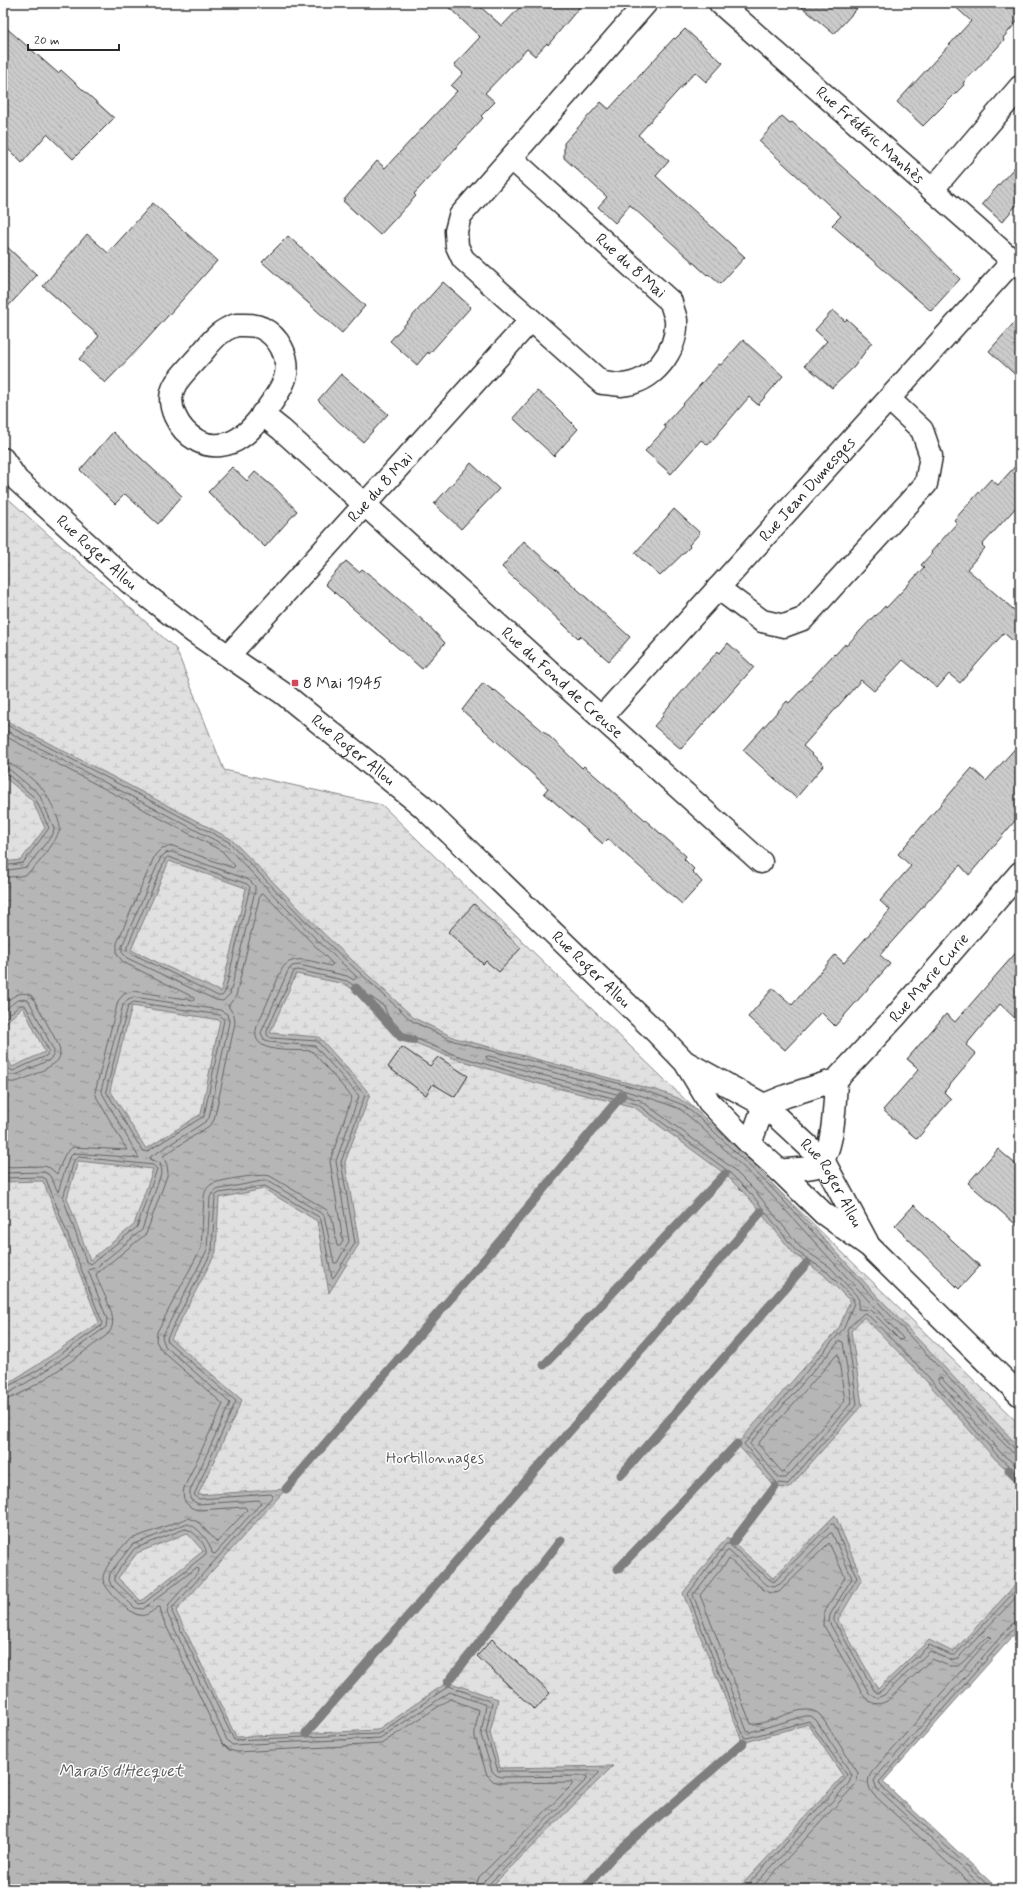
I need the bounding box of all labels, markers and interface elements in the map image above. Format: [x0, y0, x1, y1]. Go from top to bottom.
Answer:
scale bar [28, 26, 119, 52]
text: 20 m [34, 33, 60, 49]
street label: Rue Frédéric Manhès [811, 82, 929, 189]
street label: Rue du 8 Mai [591, 228, 670, 303]
street label: Rue Jean Dumesges [754, 432, 860, 546]
street label: Rue du 8 Mai [343, 447, 418, 527]
street label: Rue Roger Allou [52, 510, 141, 595]
street label: Rue du Fond de Creuse [497, 622, 628, 743]
place label: 8 Mai 1945 [303, 673, 382, 694]
marker: 8 Mai 1945 [290, 678, 300, 688]
street label: Rue Roger Allou [307, 710, 399, 790]
street label: Rue Roger Allou [547, 926, 635, 1012]
street label: Rue Marie Curie [885, 929, 974, 1027]
street label: Rue Roger Allou [796, 1134, 868, 1231]
park label: Hortillonnages [386, 1448, 484, 1470]
water label: Marais d'Hecquet [58, 1760, 185, 1782]

